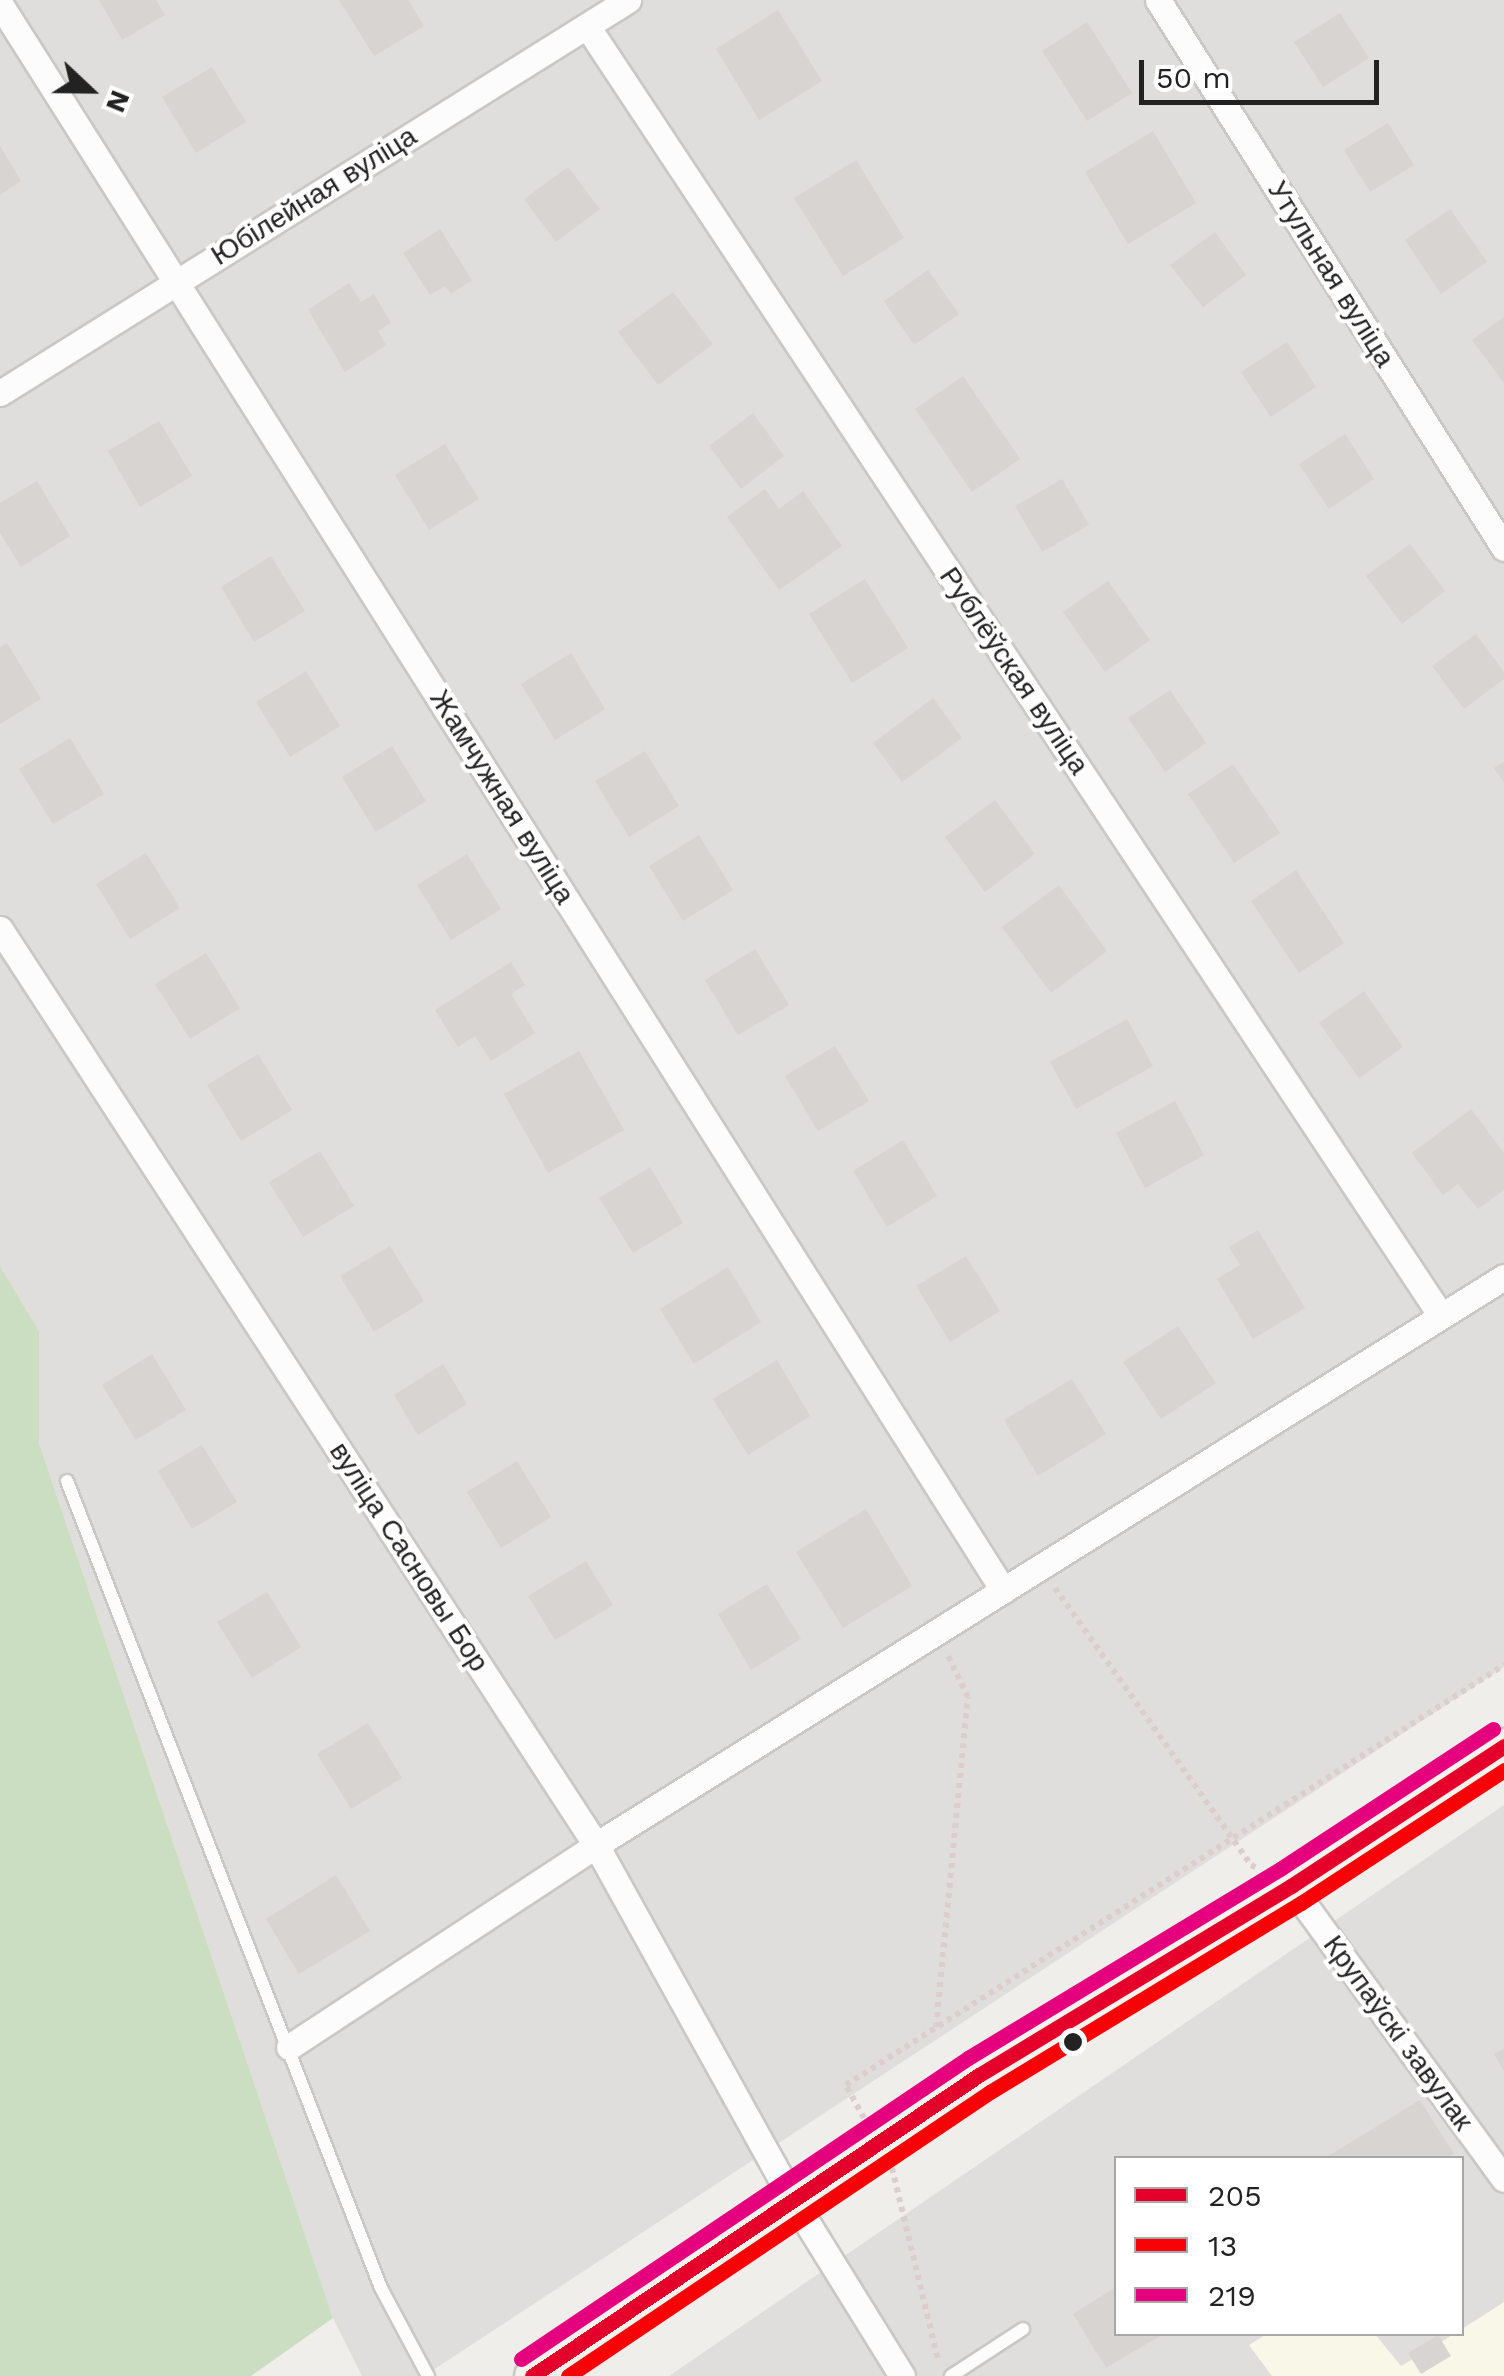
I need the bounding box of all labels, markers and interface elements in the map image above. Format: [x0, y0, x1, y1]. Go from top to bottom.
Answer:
north arrow [40, 40, 140, 140]
scale bar [1144, 40, 1384, 102]
text: 50 m [1156, 60, 1231, 95]
text: N [99, 86, 137, 117]
street label: Юбілейная вуліца [205, 119, 423, 273]
street label: Утульная вуліца [1260, 175, 1402, 373]
street label: Рублёўская вуліца [932, 561, 1096, 781]
street label: Жамчужная вуліца [423, 684, 581, 910]
street label: вуліца Сасновы Бор [322, 1436, 496, 1678]
street label: Крупаўскі завулак [1316, 1929, 1480, 2137]
unlabelled marker [1063, 2032, 1083, 2052]
legend [1114, 2156, 1464, 2336]
text: 205 [1208, 2178, 1262, 2213]
text: 13 [1208, 2228, 1237, 2263]
text: 219 [1208, 2278, 1256, 2313]

